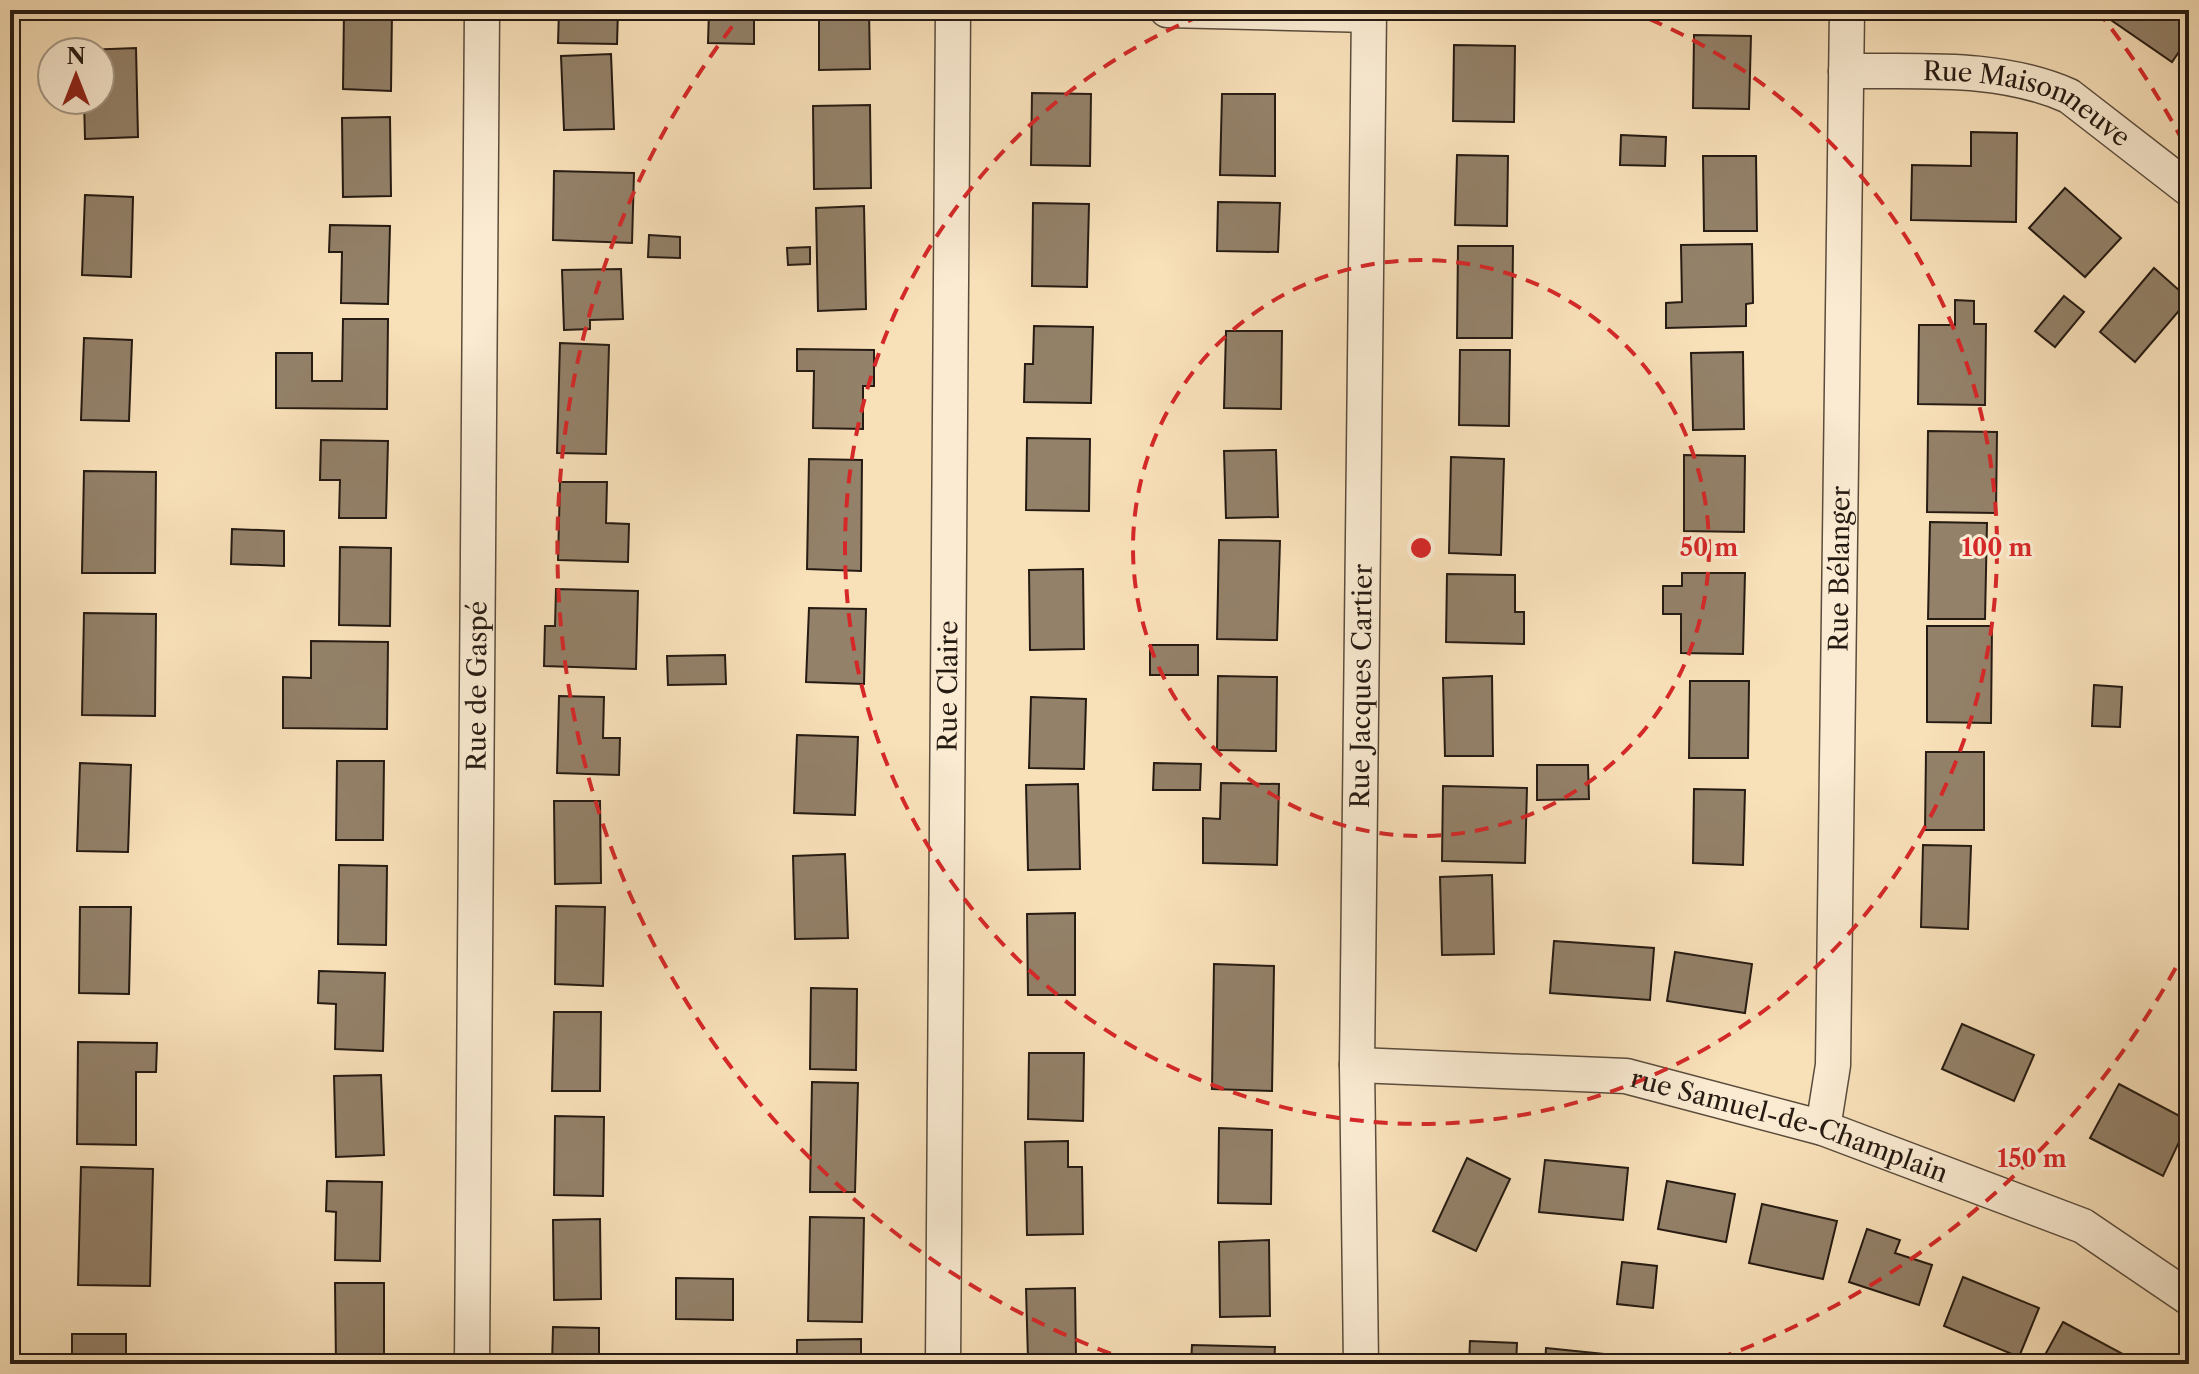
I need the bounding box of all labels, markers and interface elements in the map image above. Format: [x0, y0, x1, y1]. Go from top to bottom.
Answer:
north arrow [36, 36, 116, 116]
text: N [66, 43, 86, 70]
street label: Rue Maisonneuve [1923, 55, 2137, 153]
street label: Rue Bélanger [1822, 486, 1857, 652]
text: 50 m [1680, 533, 1738, 562]
text: 100 m [1961, 533, 2033, 562]
centre of rings [1407, 534, 1435, 562]
street label: Rue Jacques Cartier [1344, 563, 1379, 809]
street label: Rue de Gaspé [460, 601, 494, 771]
street label: Rue Claire [932, 620, 964, 752]
street label: rue Samuel-de-Champlain [1627, 1062, 1952, 1190]
text: 150 m [1997, 1144, 2067, 1173]

